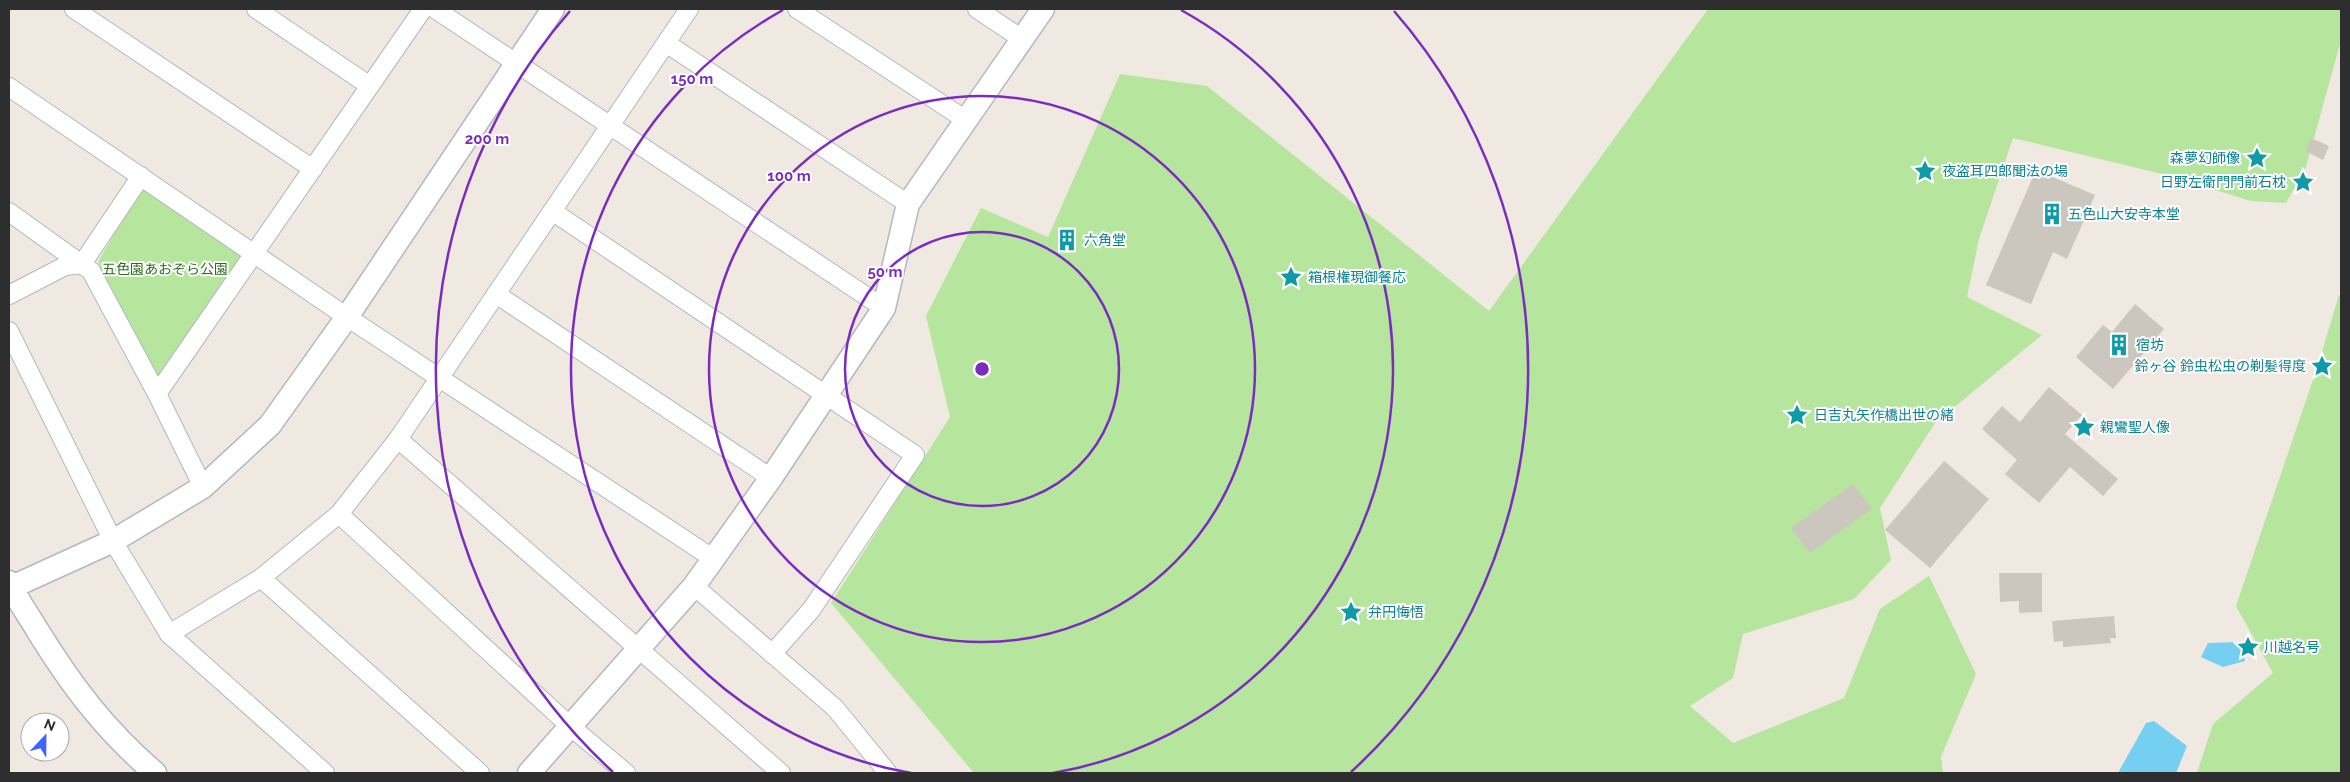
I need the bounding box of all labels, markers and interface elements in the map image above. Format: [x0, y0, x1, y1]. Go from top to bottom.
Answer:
text: 150 m [671, 70, 713, 88]
text: 200 m [465, 130, 509, 148]
place icon: 森夢幻師像 [2244, 145, 2270, 171]
place label: 森夢幻師像 [2170, 150, 2240, 166]
place icon: 夜盗耳四郎聞法の場 [1912, 158, 1938, 184]
place label: 夜盗耳四郎聞法の場 [1942, 163, 2068, 179]
text: 100 m [767, 167, 811, 185]
place icon: 日野左衛門門前石枕 [2290, 169, 2316, 195]
place label: 日野左衛門門前石枕 [2160, 174, 2286, 190]
building icon: 五色山大安寺本堂 [2039, 201, 2065, 227]
place label: 五色山大安寺本堂 [2068, 206, 2180, 222]
building icon: 六角堂 [1054, 227, 1080, 253]
place label: 六角堂 [1084, 232, 1126, 248]
park label: 五色園あおぞら公園 [102, 261, 228, 277]
text: 50 m [867, 263, 903, 281]
place icon: 箱根権現御餐応 [1278, 264, 1304, 290]
place label: 箱根権現御餐応 [1308, 269, 1406, 285]
building icon: 宿坊 [2106, 332, 2132, 358]
place label: 宿坊 [2136, 337, 2164, 353]
place icon: 鈴ヶ谷 鈴虫松虫の剃髪得度 [2309, 353, 2335, 379]
place label: 鈴ヶ谷 鈴虫松虫の剃髪得度 [2134, 358, 2306, 374]
centre of rings [973, 360, 991, 378]
place icon: 日吉丸矢作橋出世の緒 [1784, 402, 1810, 428]
place label: 日吉丸矢作橋出世の緒 [1814, 407, 1954, 423]
place icon: 親鸞聖人像 [2071, 414, 2097, 440]
place label: 親鸞聖人像 [2100, 419, 2170, 435]
place icon: 弁円悔悟 [1338, 599, 1364, 625]
place label: 弁円悔悟 [1368, 604, 1424, 620]
place icon: 川越名号 [2235, 634, 2261, 660]
place label: 川越名号 [2264, 639, 2320, 655]
north arrow [20, 712, 70, 762]
text: N [42, 716, 58, 734]

